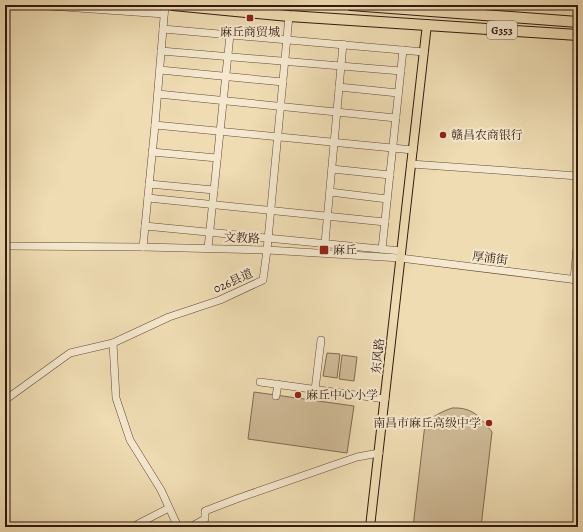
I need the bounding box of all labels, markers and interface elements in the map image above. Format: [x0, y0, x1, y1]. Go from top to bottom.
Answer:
marker: 麻丘商贸城 [245, 13, 255, 23]
road number: G353 [487, 21, 517, 39]
place label: 麻丘商贸城 [220, 24, 280, 40]
place label: 赣昌农商银行 [451, 127, 523, 143]
marker: 赣昌农商银行 [438, 130, 448, 140]
street label: 文教路 [224, 229, 260, 247]
place label: 麻丘 [333, 242, 357, 258]
marker: 麻丘 [318, 244, 330, 256]
street label: 厚浦街 [471, 248, 510, 268]
street label: 026县道 [211, 265, 255, 297]
street label: 东风路 [368, 337, 388, 375]
place label: 麻丘中心小学 [306, 387, 378, 403]
marker: 麻丘中心小学 [293, 390, 303, 400]
place label: 南昌市麻丘高级中学 [373, 415, 481, 431]
marker: 南昌市麻丘高级中学 [484, 418, 494, 428]

